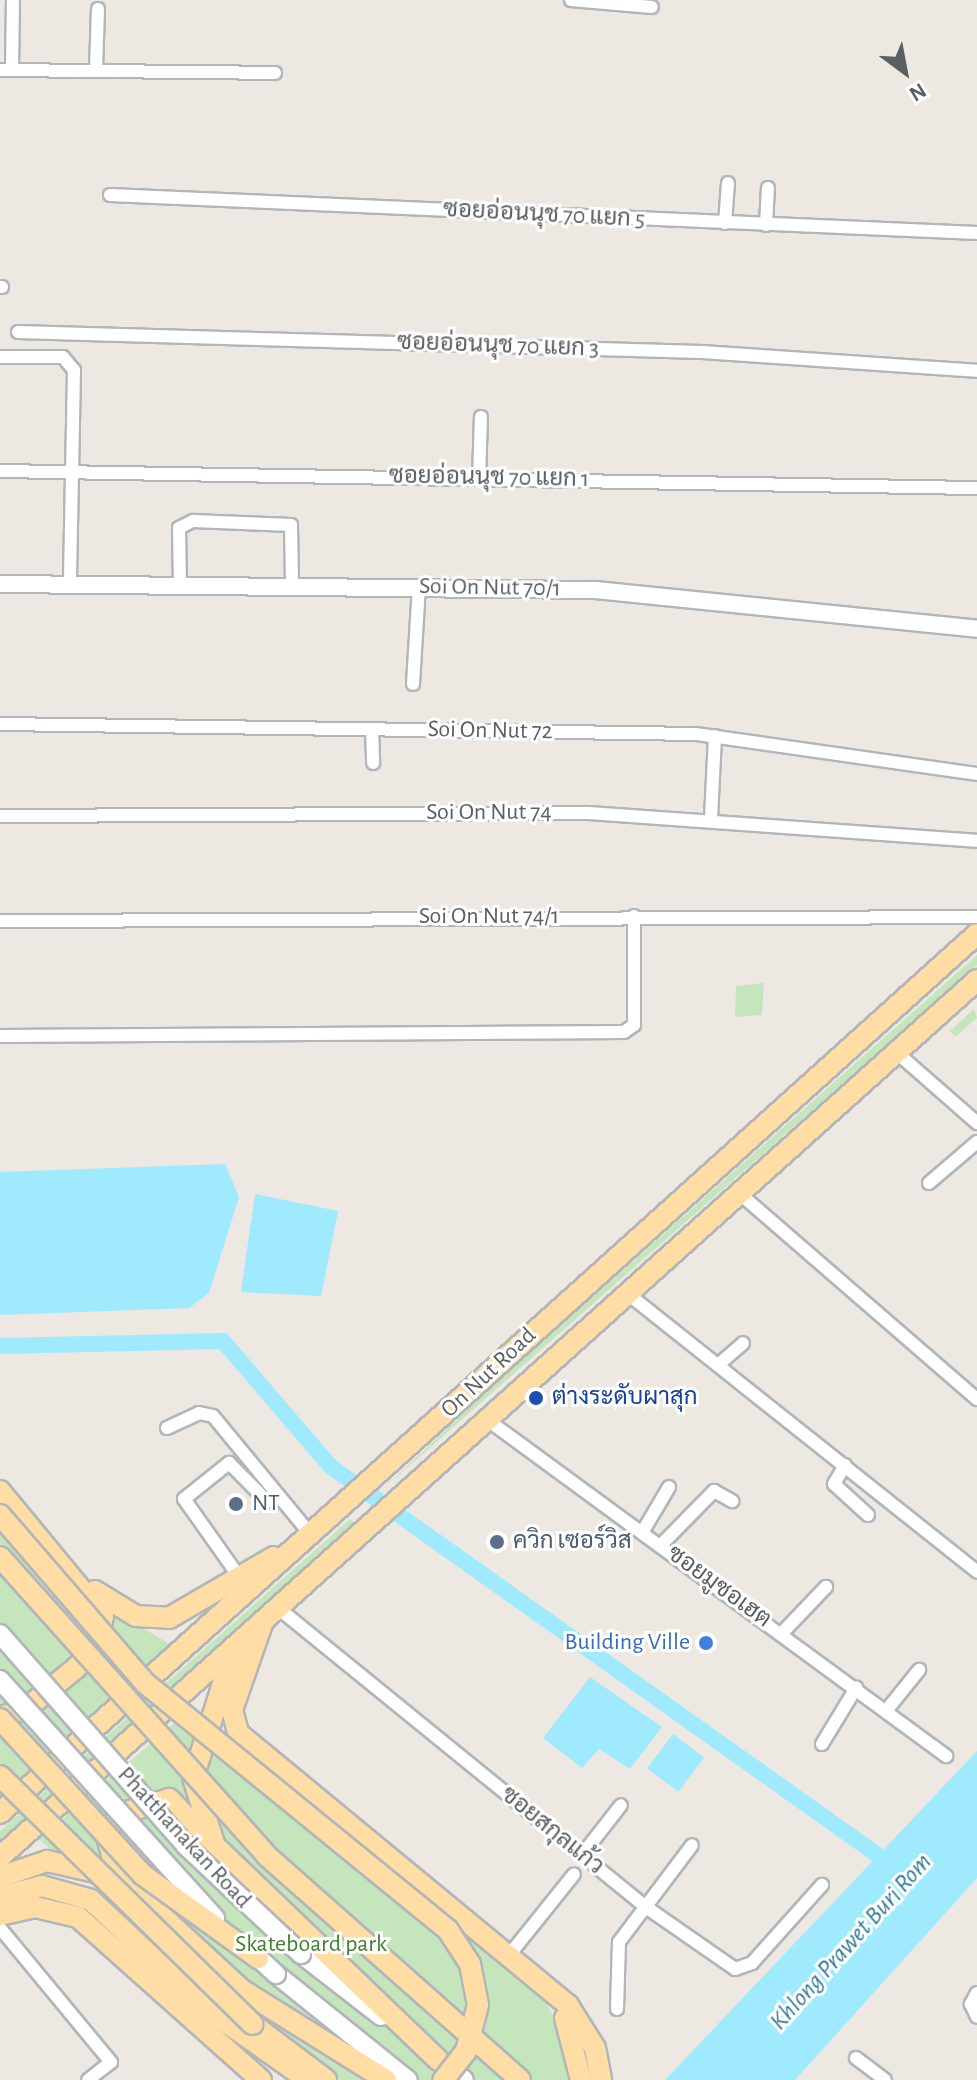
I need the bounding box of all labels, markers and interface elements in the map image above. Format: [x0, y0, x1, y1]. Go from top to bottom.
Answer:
north arrow [865, 32, 945, 112]
text: N [905, 79, 930, 106]
street label: ซอยอ่อนนุช 70 แยก 5 [442, 195, 646, 235]
street label: ซอยอ่อนนุช 70 แยก 3 [397, 328, 599, 364]
street label: ซอยอ่อนนุช 70 แยก 1 [389, 462, 589, 494]
street label: Soi On Nut 70/1 [419, 572, 561, 604]
street label: Soi On Nut 72 [427, 716, 553, 746]
street label: Soi On Nut 74 [426, 799, 552, 827]
street label: Soi On Nut 74/1 [419, 903, 559, 931]
street label: On Nut Road [436, 1322, 542, 1424]
place label: ต่างระดับผาสุก [552, 1384, 698, 1412]
marker: ต่างระดับผาสุก [527, 1389, 545, 1407]
place label: NT [252, 1490, 280, 1518]
marker: NT [227, 1495, 245, 1513]
place label: ควิก เซอร์วิส [513, 1528, 632, 1556]
marker: ควิก เซอร์วิส [488, 1533, 506, 1551]
street label: ซอยมูซอเฮต [661, 1540, 777, 1634]
place label: Building Ville [565, 1629, 690, 1657]
marker: Building Ville [697, 1634, 715, 1652]
street label: Phatthanakan Road [111, 1761, 257, 1915]
street label: ซอยสกุลแก้ว [495, 1781, 609, 1881]
water label: Khlong Prawet Buri Rom [763, 1847, 939, 2037]
park label: Skateboard park [235, 1931, 387, 1959]

